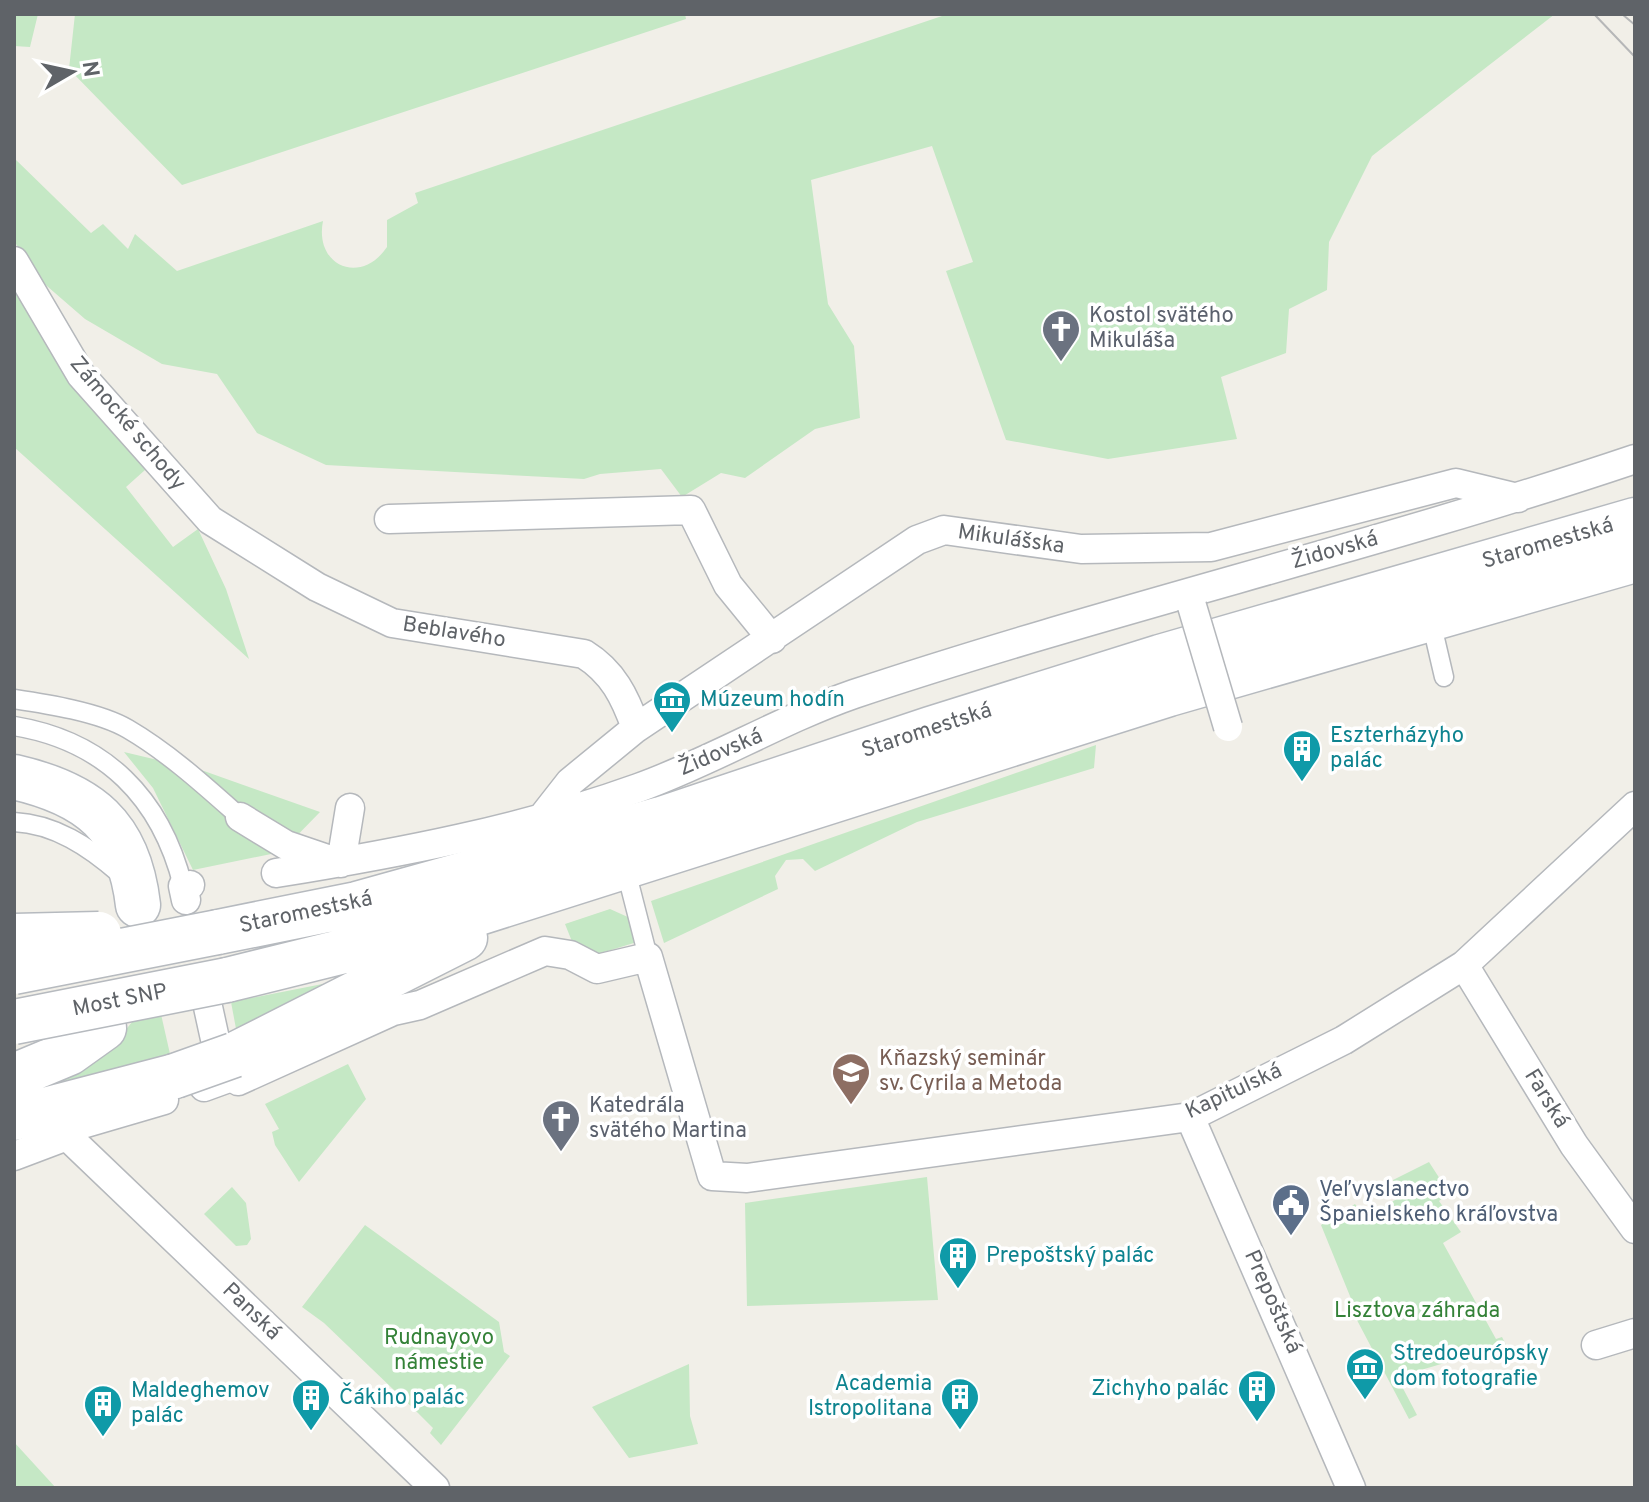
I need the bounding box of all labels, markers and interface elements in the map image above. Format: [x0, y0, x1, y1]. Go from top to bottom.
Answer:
north arrow [32, 32, 112, 112]
text: N [75, 59, 104, 79]
place label: Kostol svätého Mikuláša [1089, 303, 1234, 355]
church icon: Kostol svätého Mikuláša [1040, 308, 1082, 363]
street label: Zámocké schody [63, 351, 191, 497]
street label: Staromestská [1479, 512, 1617, 576]
street label: Mikulášska [956, 519, 1066, 561]
street label: Židovská [1288, 524, 1381, 576]
street label: Beblavého [400, 612, 508, 654]
museum icon: Múzeum hodín [651, 679, 693, 734]
place label: Múzeum hodín [700, 687, 845, 714]
street label: Staromestská [858, 697, 996, 765]
street label: Židovská [674, 721, 767, 783]
place label: Eszterházyho palác [1330, 723, 1464, 775]
building icon: Eszterházyho palác [1281, 728, 1323, 783]
street label: Staromestská [237, 886, 375, 940]
street label: Most SNP [70, 979, 170, 1023]
place label: Kňazský seminár sv. Cyrila a Metoda [879, 1046, 1062, 1098]
school or university icon: Kňazský seminár sv. Cyrila a Metoda [830, 1051, 872, 1106]
street label: Kapitulská [1181, 1058, 1287, 1126]
street label: Farská [1517, 1065, 1575, 1133]
place label: Katedrála svätého Martina [589, 1093, 747, 1145]
church icon: Katedrála svätého Martina [540, 1098, 582, 1153]
place label: Veľvyslanectvo Španielskeho kráľovstva [1319, 1177, 1558, 1229]
public building icon: Veľvyslanectvo Španielskeho kráľovstva [1270, 1182, 1312, 1237]
building icon: Prepoštský palác [937, 1235, 979, 1290]
place label: Prepoštský palác [986, 1243, 1154, 1270]
street label: Prepoštská [1237, 1246, 1307, 1358]
street label: Panská [216, 1278, 286, 1346]
park label: Lisztova záhrada [1334, 1298, 1500, 1325]
park label: Rudnayovo námestie [384, 1325, 494, 1377]
place label: Stredoeurópsky dom fotografie [1393, 1341, 1549, 1393]
museum icon: Stredoeurópsky dom fotografie [1344, 1346, 1386, 1401]
building icon: Zichyho palác [1236, 1368, 1278, 1423]
place label: Academia Istropolitana [808, 1371, 932, 1423]
building icon: Academia Istropolitana [939, 1376, 981, 1431]
place label: Zichyho palác [1091, 1376, 1229, 1403]
building icon: Čákiho palác [290, 1377, 332, 1432]
place label: Maldeghemov palác [131, 1378, 270, 1430]
place label: Čákiho palác [339, 1382, 465, 1412]
building icon: Maldeghemov palác [82, 1383, 124, 1438]

